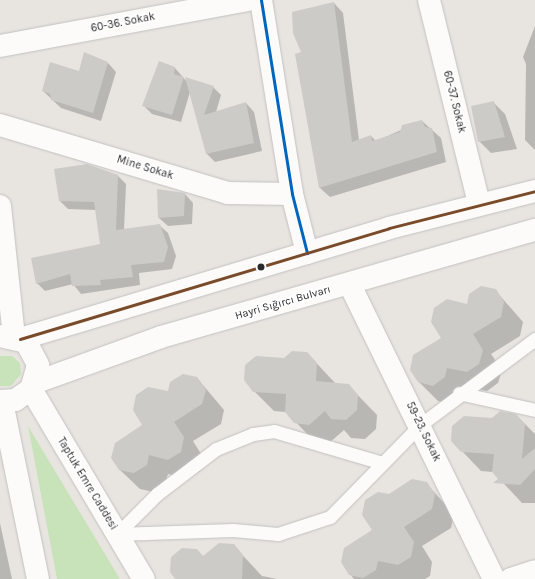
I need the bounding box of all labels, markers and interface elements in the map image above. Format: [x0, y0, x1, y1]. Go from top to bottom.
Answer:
street label: 60-36. Sokak [90, 10, 156, 36]
street label: 60-37. Sokak [440, 69, 468, 135]
street label: Mine Sokak [115, 153, 175, 183]
unlabelled marker [256, 262, 266, 272]
street label: Hayri Sığırcı Bulvarı [234, 283, 332, 323]
street label: 59-23. Sokak [403, 400, 443, 464]
street label: Taptuk Emre Caddesi [54, 435, 120, 533]

